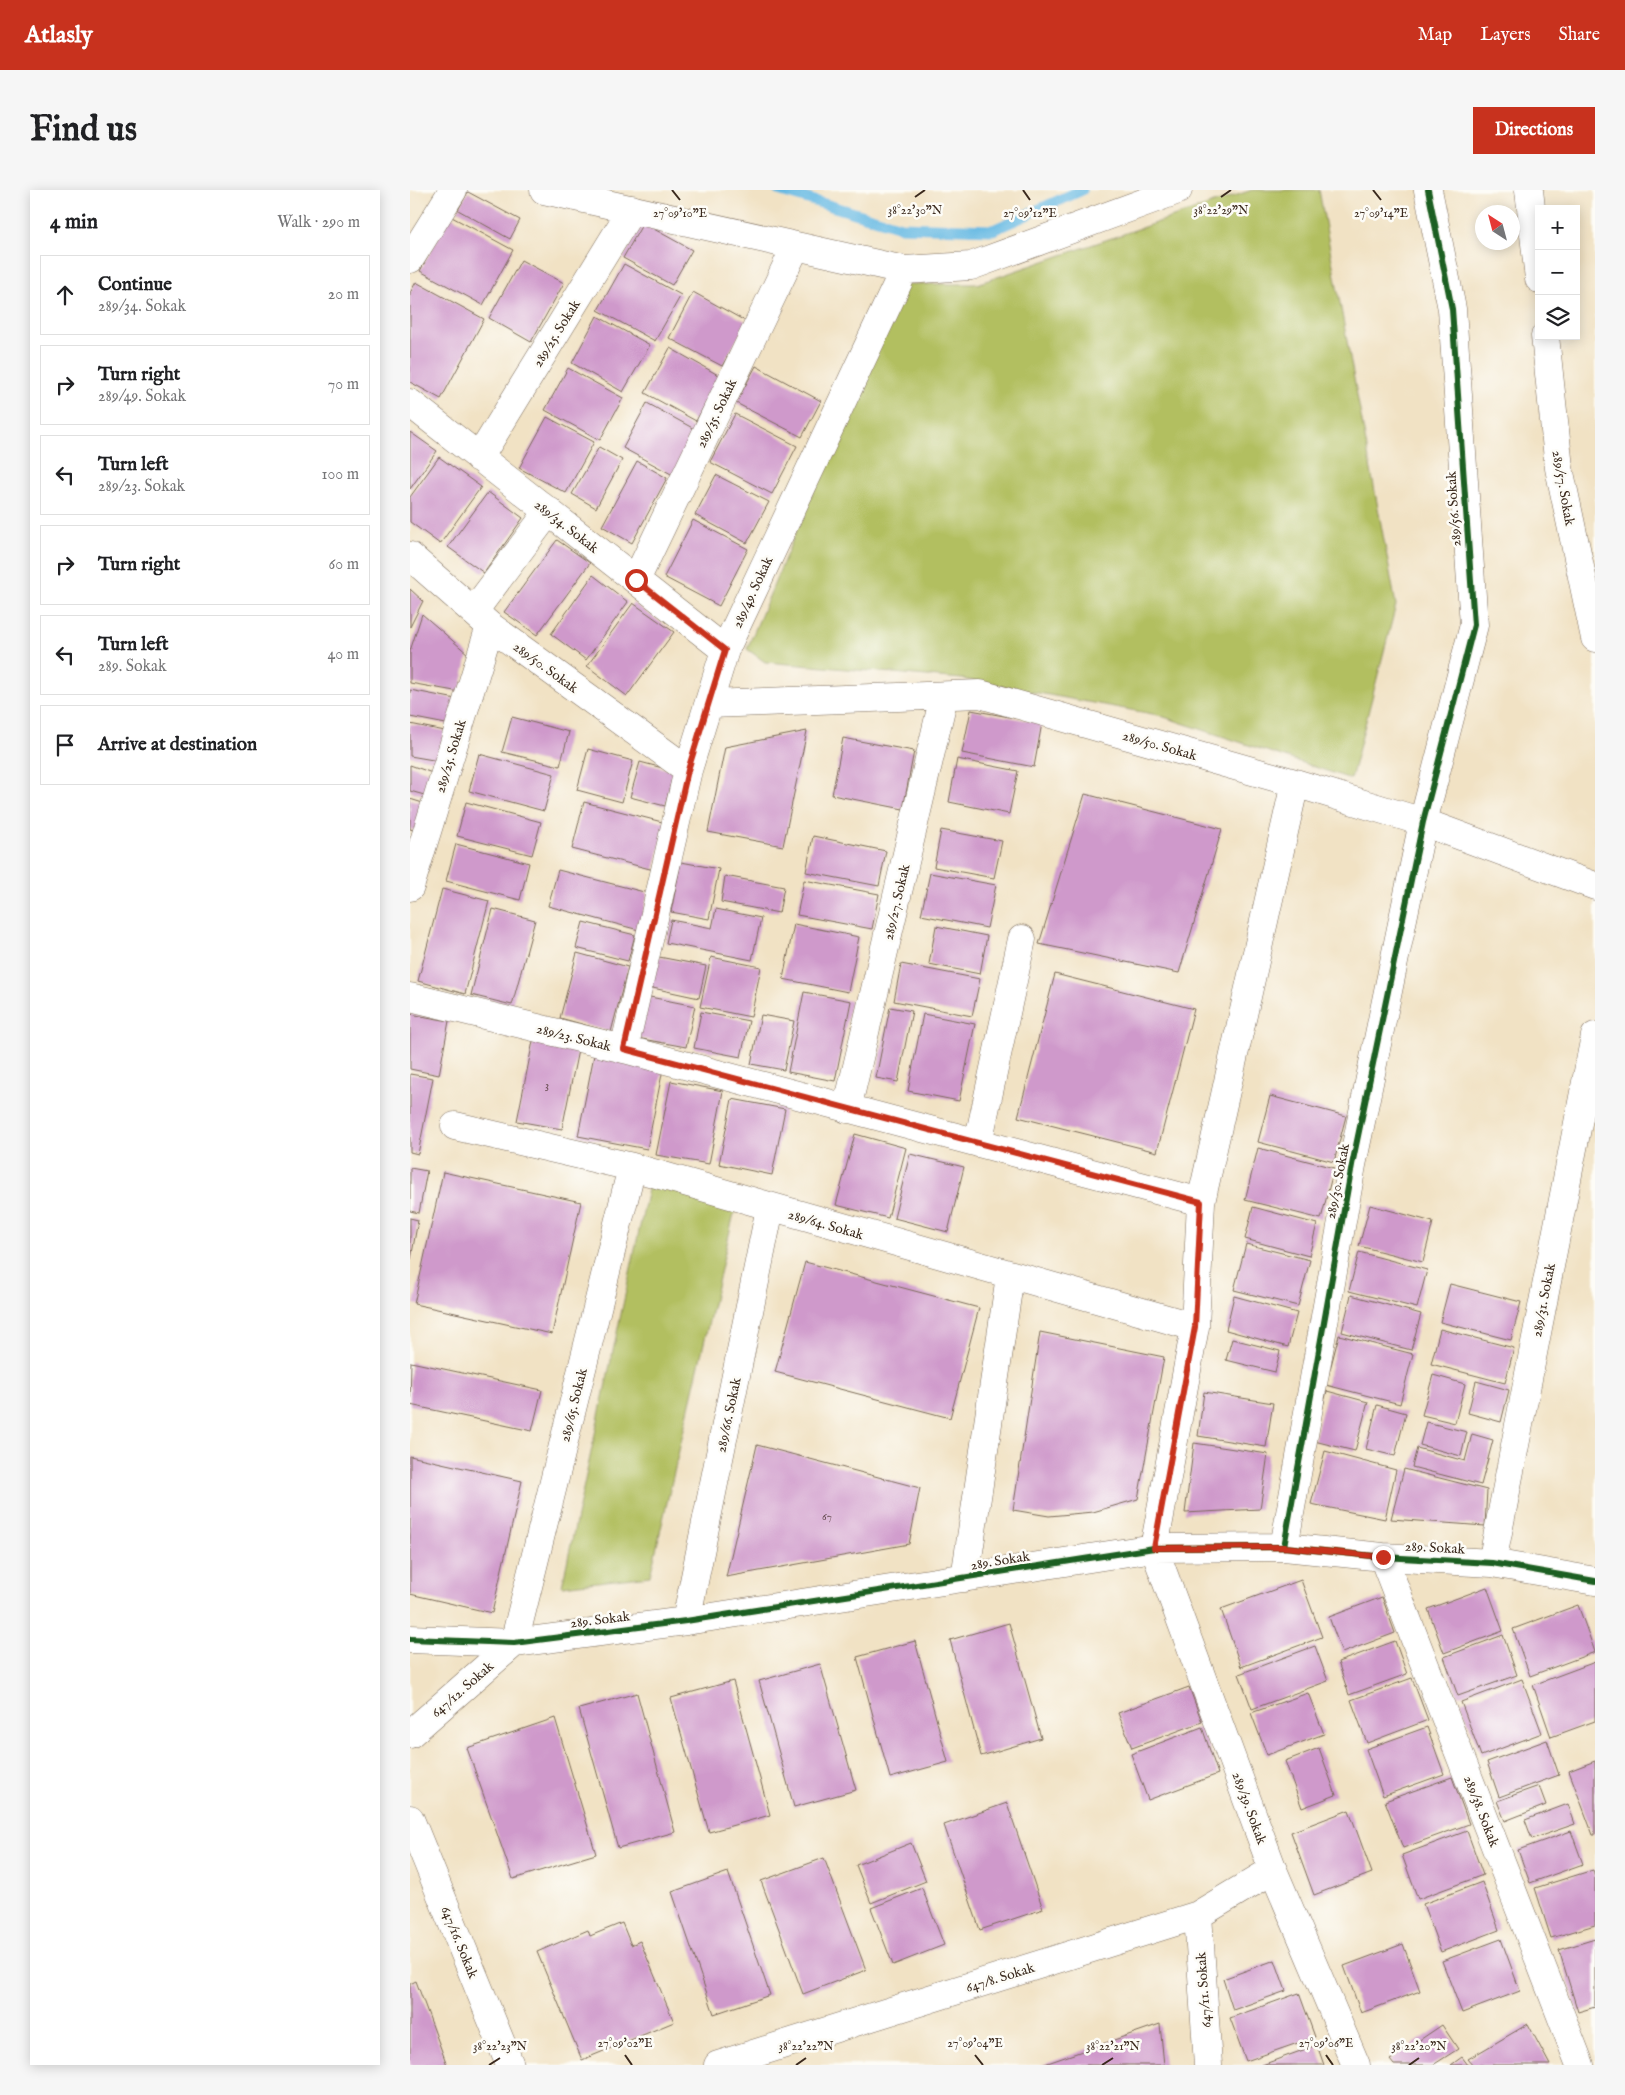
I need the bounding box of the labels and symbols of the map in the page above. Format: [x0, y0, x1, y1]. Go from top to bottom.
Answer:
text: 38°22'30"N [888, 203, 943, 218]
text: 38°22'29"N [1194, 203, 1249, 218]
north arrow [1475, 205, 1520, 250]
text: 27°09'10"E [653, 206, 707, 221]
text: 27°09'12"E [1003, 206, 1057, 221]
text: 27°09'14"E [1354, 206, 1408, 221]
street label: 289/25. Sokak [529, 296, 585, 371]
street label: 289/35. Sokak [692, 375, 742, 451]
street label: 289/57. Sokak [1548, 449, 1579, 528]
street label: 289/56. Sokak [1442, 470, 1466, 547]
street label: 289/34. Sokak [531, 496, 603, 558]
street label: 289/49. Sokak [728, 553, 778, 631]
route start [625, 569, 648, 592]
street label: 289/50. Sokak [509, 638, 582, 698]
street label: 289/25. Sokak [431, 717, 471, 795]
street label: 289/50. Sokak [1120, 727, 1199, 765]
street label: 289/27. Sokak [879, 862, 915, 942]
street label: 289/23. Sokak [535, 1020, 613, 1056]
house number: 3 [545, 1079, 549, 1093]
street label: 289/30. Sokak [1322, 1141, 1354, 1221]
street label: 289/64. Sokak [786, 1206, 866, 1244]
street label: 289/31. Sokak [1528, 1261, 1560, 1339]
street label: 289/65. Sokak [556, 1366, 592, 1444]
street label: 289/66. Sokak [712, 1376, 746, 1454]
house number: 67 [822, 1510, 832, 1524]
street label: 289. Sokak [1405, 1537, 1466, 1559]
route end [1372, 1546, 1395, 1569]
street label: 289. Sokak [969, 1547, 1032, 1575]
street label: 289. Sokak [569, 1607, 631, 1633]
street label: 647/12. Sokak [428, 1657, 498, 1722]
street label: 289/39. Sokak [1228, 1770, 1271, 1848]
street label: 289/38. Sokak [1459, 1773, 1503, 1850]
street label: 647/16. Sokak [436, 1904, 482, 1982]
street label: 647/11. Sokak [1192, 1951, 1216, 2028]
street label: 647/8. Sokak [964, 1959, 1037, 1997]
text: 27°09'02"E [597, 2036, 653, 2051]
text: 27°09'04"E [947, 2036, 1003, 2051]
text: 27°09'06"E [1299, 2036, 1353, 2051]
text: 38°22'23"N [473, 2039, 528, 2054]
text: 38°22'22"N [778, 2039, 834, 2054]
text: 38°22'21"N [1086, 2039, 1141, 2054]
text: 38°22'20"N [1391, 2039, 1447, 2054]

